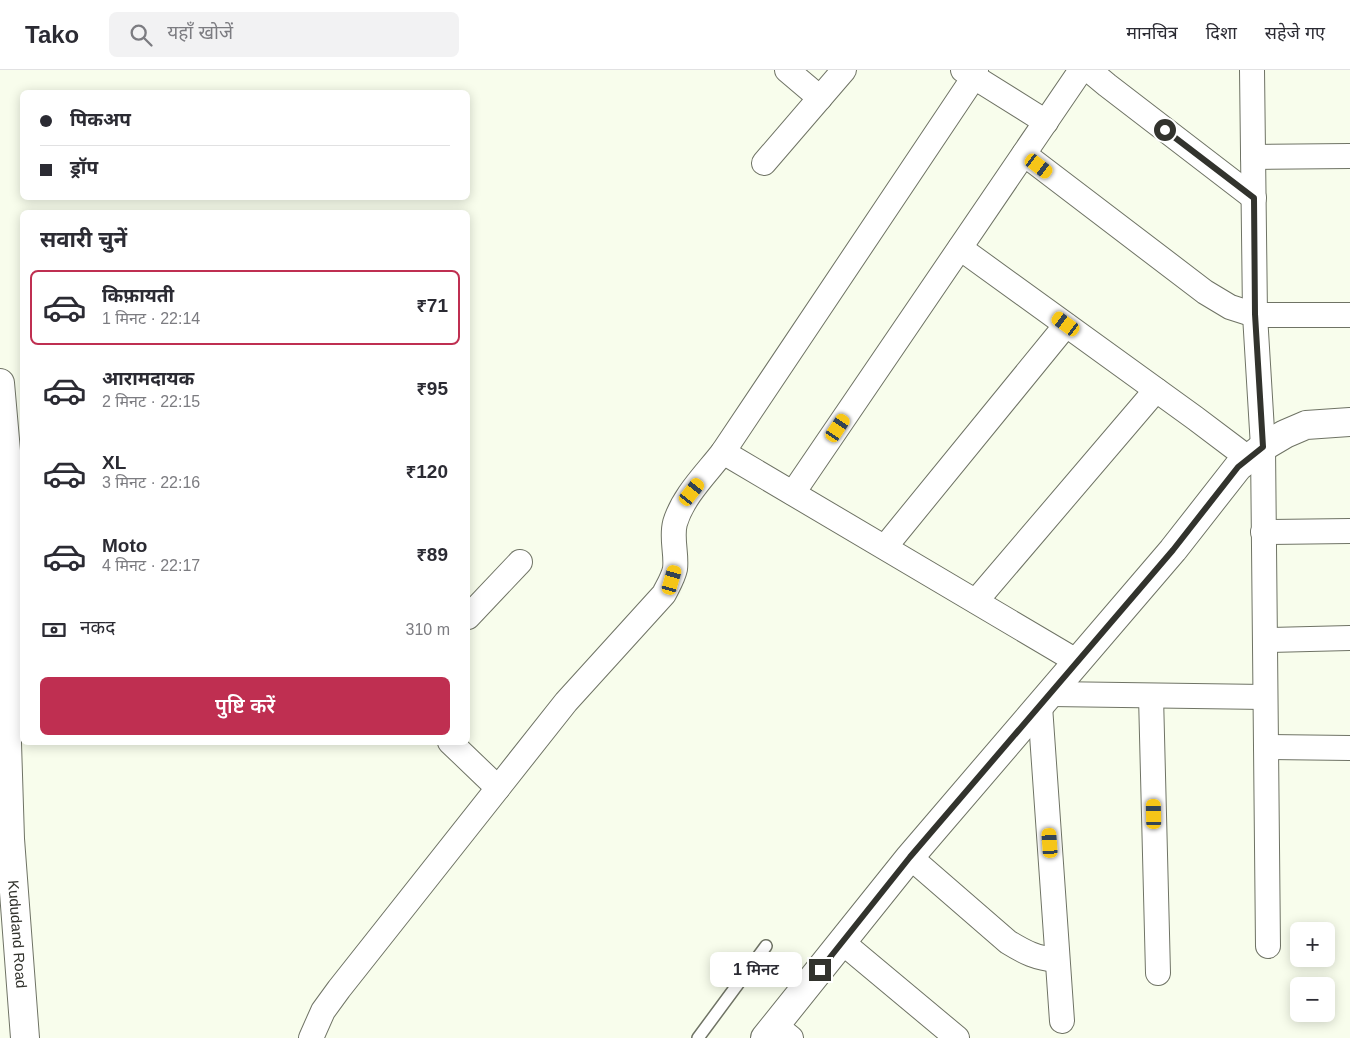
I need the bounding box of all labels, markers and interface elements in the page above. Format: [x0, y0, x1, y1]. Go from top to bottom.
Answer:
search box [109, 12, 459, 57]
text: Tako [25, 21, 79, 48]
icon: search [127, 21, 155, 49]
text: यहाँ खोजें [167, 22, 233, 43]
text: मानचित्र [1126, 23, 1178, 43]
text: दिशा [1206, 23, 1237, 43]
text: सहेजे गए [1265, 23, 1325, 43]
text: पिकअप [70, 109, 131, 130]
route start [1154, 119, 1176, 141]
car [1022, 151, 1055, 181]
text: ड्रॉप [70, 157, 98, 178]
text: सवारी चुनें [40, 227, 127, 252]
icon: car [42, 285, 87, 330]
text: किफ़ायती [102, 285, 174, 306]
text: ₹71 [416, 295, 448, 316]
car [1049, 309, 1082, 339]
text: 1 मिनट · 22:14 [102, 310, 200, 327]
icon: car [42, 368, 87, 413]
text: आरामदायक [102, 368, 194, 389]
text: ₹95 [416, 378, 448, 399]
text: 2 मिनट · 22:15 [102, 393, 200, 410]
car [823, 411, 852, 445]
icon: car [42, 451, 87, 496]
text: XL [102, 452, 126, 473]
text: ₹120 [406, 461, 448, 482]
text: 3 मिनट · 22:16 [102, 474, 200, 491]
car [676, 476, 707, 508]
icon: car [42, 534, 87, 579]
text: Moto [102, 535, 147, 556]
text: ₹89 [416, 544, 448, 565]
text: 4 मिनट · 22:17 [102, 557, 200, 574]
car [660, 564, 683, 596]
icon: cash [40, 616, 68, 644]
text: नकद [80, 617, 115, 638]
text: 310 m [406, 621, 450, 638]
button: पुष्टि करें [40, 677, 450, 735]
car [1146, 799, 1161, 829]
car [1041, 828, 1058, 858]
street label: Kududand Road [5, 879, 30, 989]
map controls [1290, 922, 1335, 1022]
button: + [1290, 922, 1335, 967]
callout: 1 मिनट [710, 952, 802, 988]
route end [809, 959, 831, 981]
text: 1 मिनट [733, 961, 779, 978]
button: − [1290, 977, 1335, 1022]

